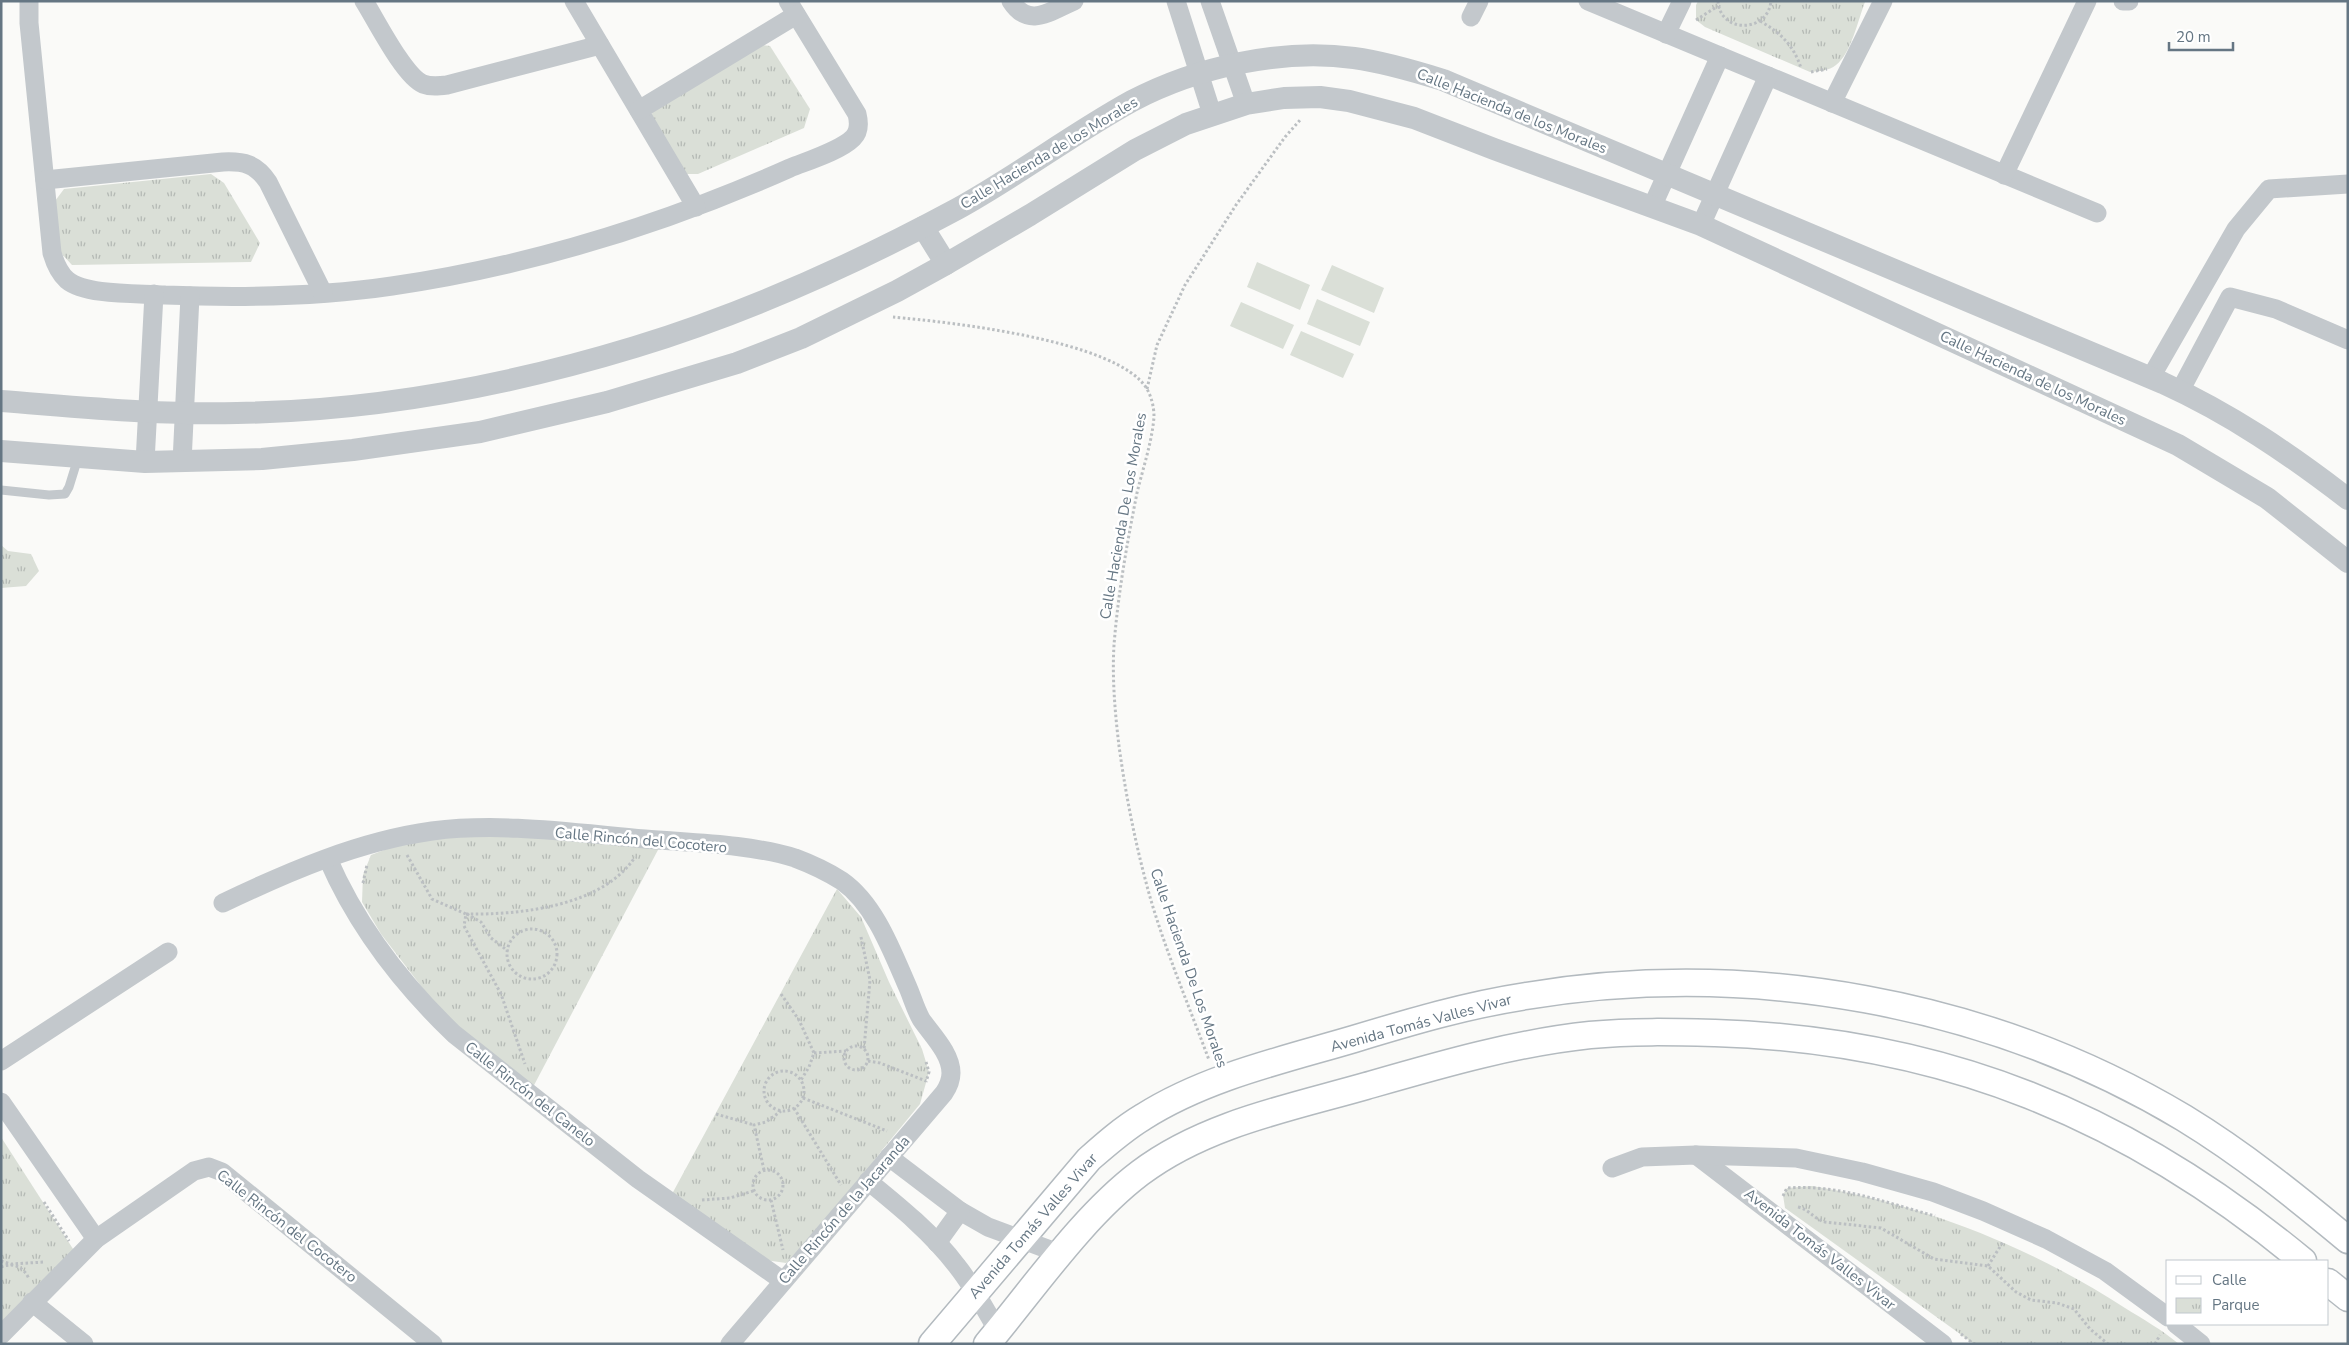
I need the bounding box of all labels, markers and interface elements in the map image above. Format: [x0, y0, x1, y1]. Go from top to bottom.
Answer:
scale bar [2169, 20, 2233, 52]
text: 20 m [2176, 27, 2211, 47]
street label: Calle Hacienda de los Morales [1414, 64, 1610, 158]
street label: Calle Hacienda de los Morales [957, 92, 1141, 214]
street label: Calle Hacienda de los Morales [1937, 326, 2129, 430]
street label: Calle Hacienda De Los Morales [1095, 411, 1151, 621]
street label: Calle Rincón del Cocotero [554, 823, 728, 857]
street label: Calle Hacienda De Los Morales [1145, 866, 1233, 1070]
street label: Avenida Tomás Valles Vivar [1328, 989, 1514, 1057]
street label: Calle Rincón del Canelo [461, 1037, 599, 1151]
street label: Calle Rincón de la Jacaranda [774, 1131, 914, 1289]
street label: Avenida Tomás Valles Vivar [964, 1148, 1102, 1303]
street label: Calle Rincón del Cocotero [213, 1165, 361, 1287]
street label: Avenida Tomás Valles Vivar [1740, 1184, 1900, 1315]
legend [2166, 1260, 2329, 1325]
text: Calle [2212, 1270, 2247, 1290]
text: Parque [2212, 1295, 2260, 1315]

